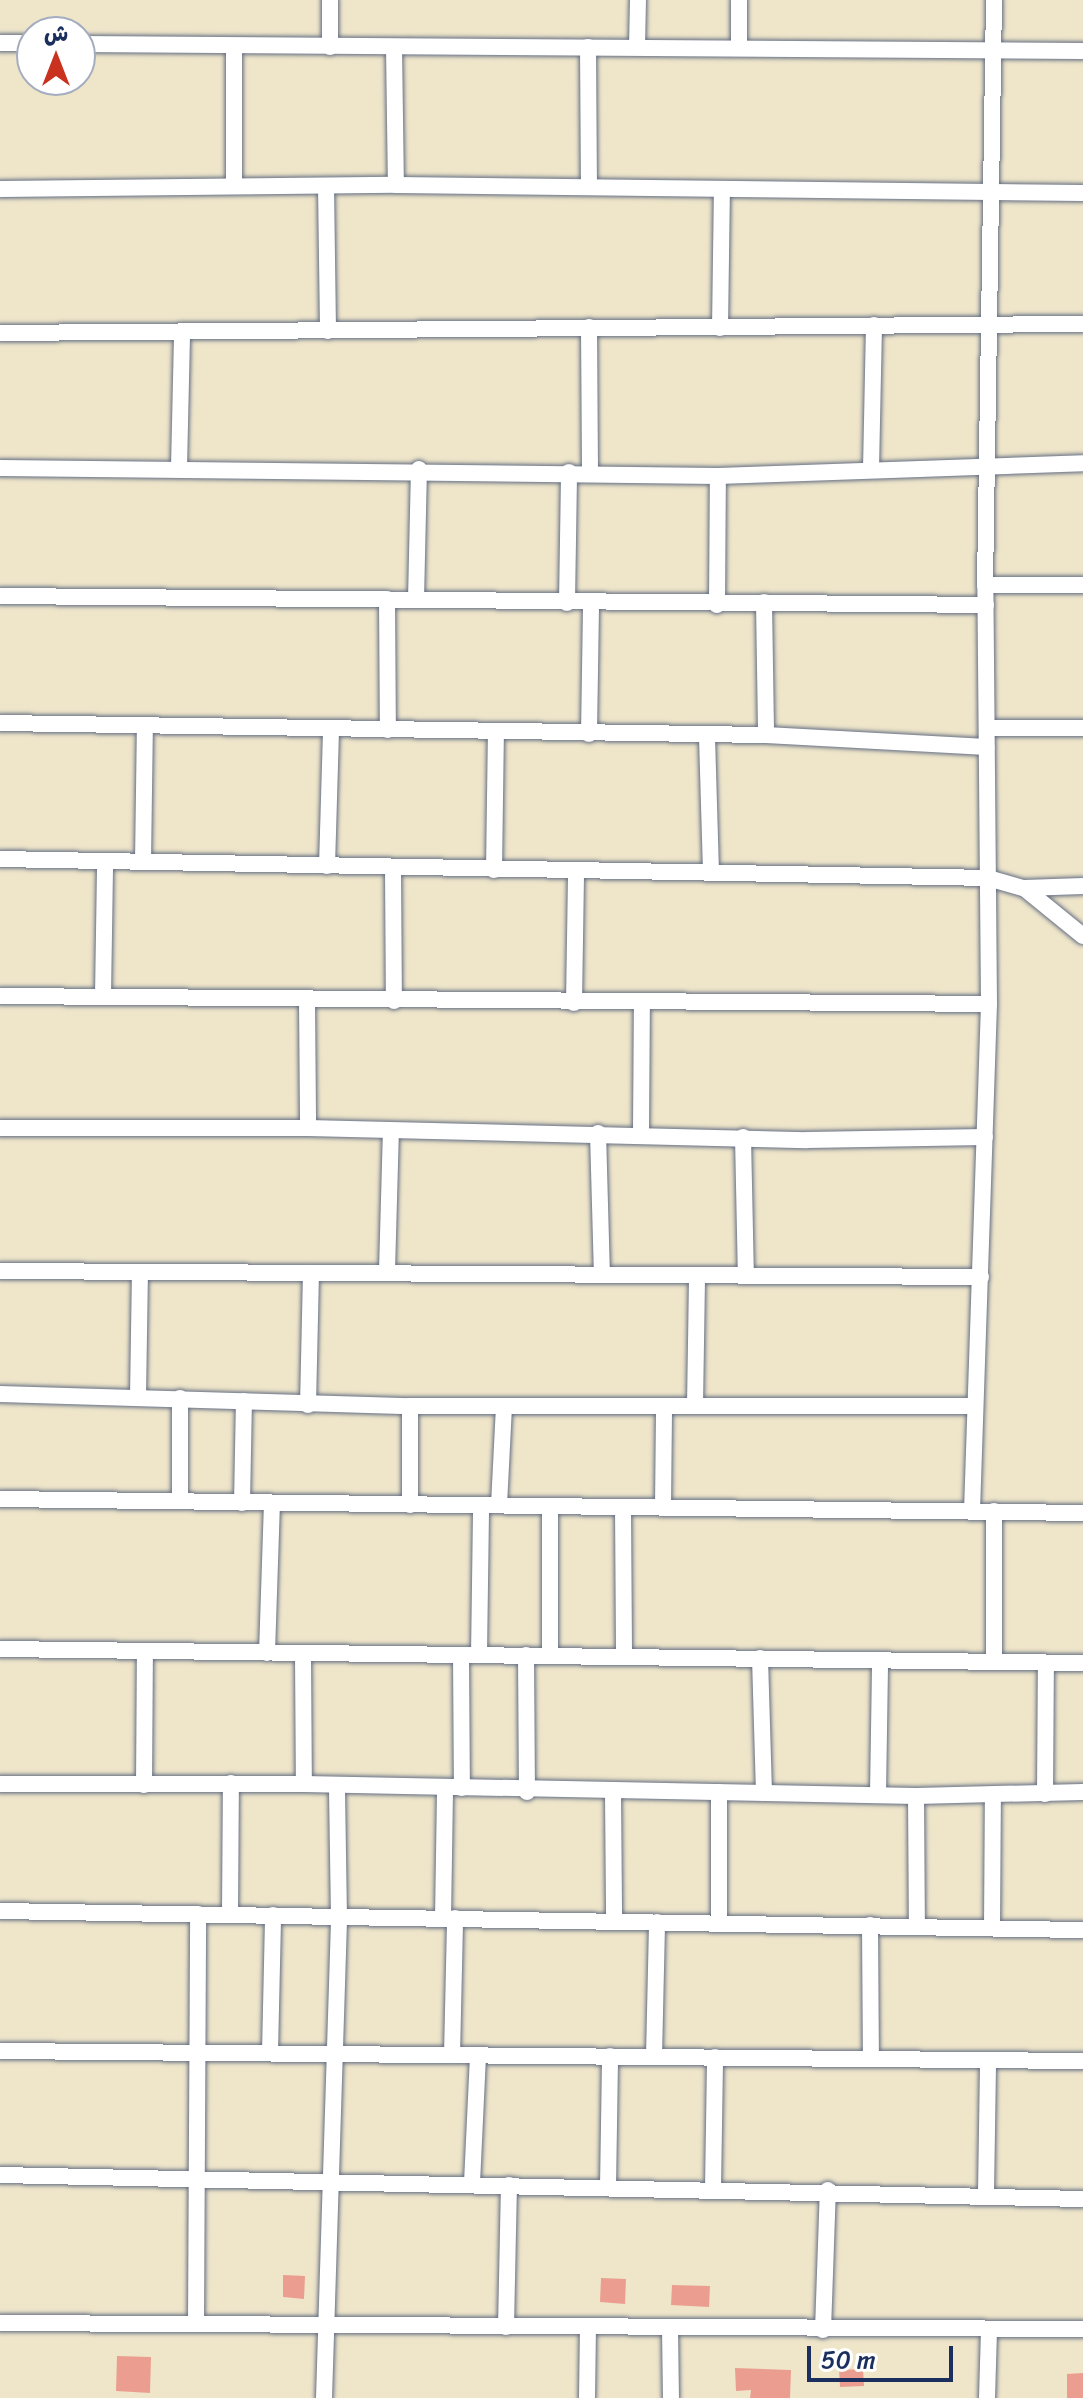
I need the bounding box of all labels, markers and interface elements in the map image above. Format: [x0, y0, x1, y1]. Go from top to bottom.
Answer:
text: ش [44, 14, 68, 53]
north arrow [16, 16, 96, 96]
scale bar [811, 2330, 957, 2380]
text: 50 m [821, 2339, 876, 2381]

